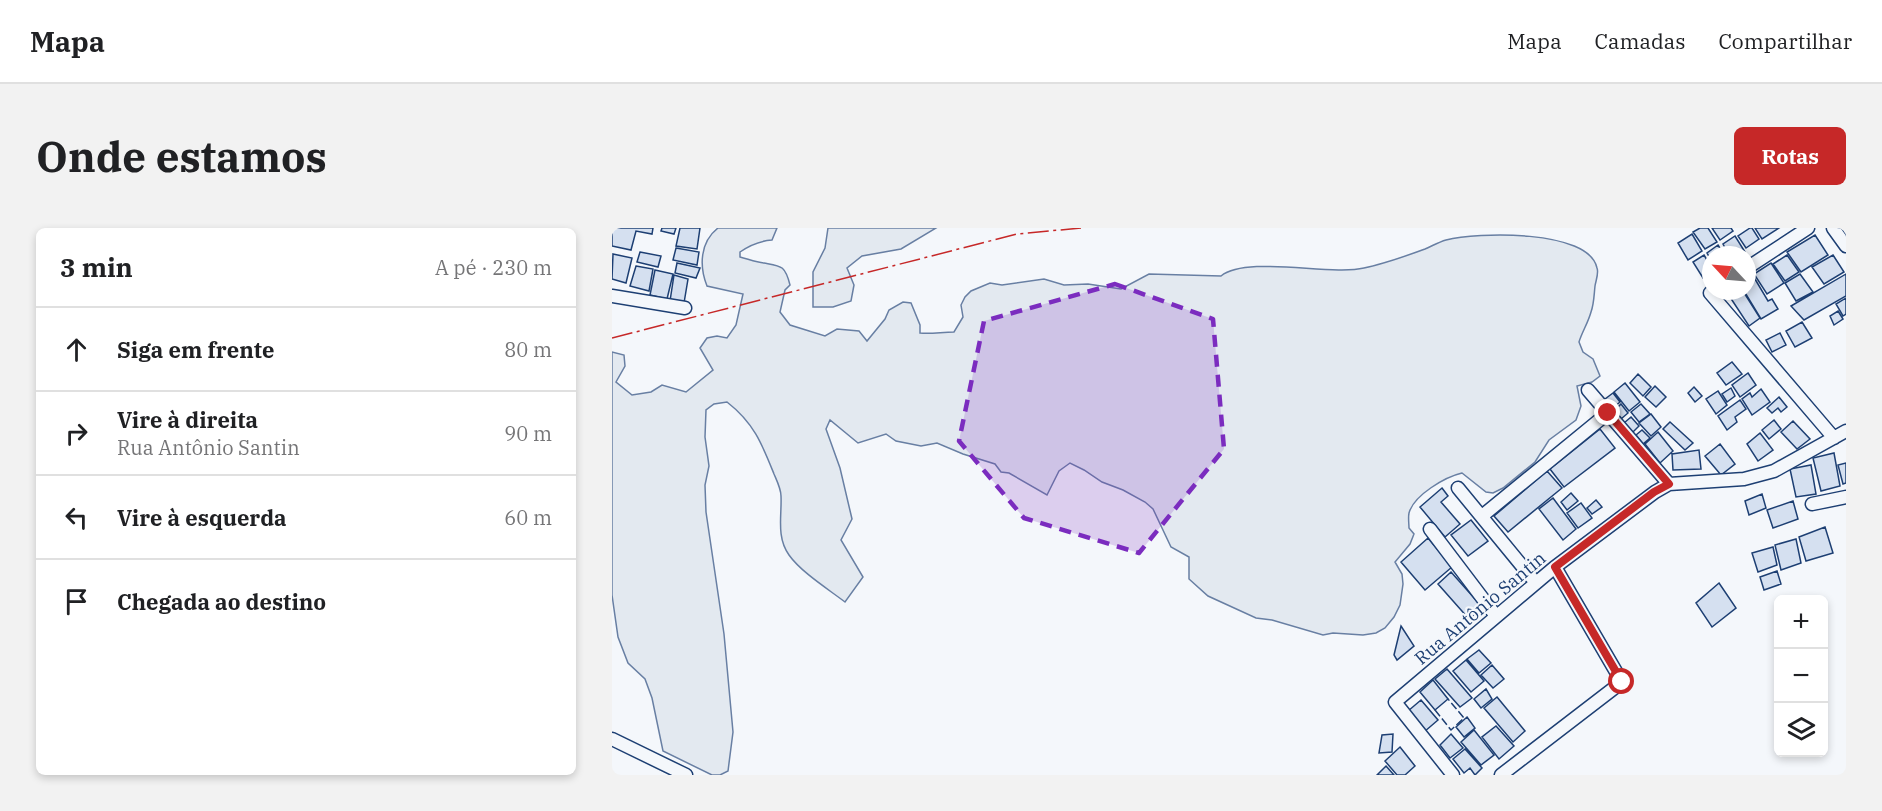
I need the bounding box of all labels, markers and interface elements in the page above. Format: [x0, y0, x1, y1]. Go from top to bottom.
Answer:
text: Mapa [30, 23, 105, 60]
text: Mapa [1507, 27, 1562, 55]
text: Camadas [1595, 27, 1685, 55]
text: Compartilhar [1718, 27, 1852, 55]
button: Rotas [1734, 127, 1846, 185]
text: Onde estamos [36, 129, 327, 184]
north arrow [1702, 246, 1756, 300]
text: 3 min [60, 250, 133, 284]
text: A pé · 230 m [435, 254, 552, 281]
icon: ahead [60, 333, 93, 366]
text: Siga em frente [117, 335, 274, 364]
text: 80 m [504, 336, 552, 363]
route end [1594, 399, 1620, 425]
text: Vire à direita [117, 405, 258, 434]
icon: right [60, 417, 93, 450]
text: 90 m [504, 420, 552, 447]
text: Rua Antônio Santin [117, 434, 300, 461]
icon: left [60, 501, 93, 534]
text: Vire à esquerda [117, 503, 287, 532]
text: 60 m [504, 504, 552, 531]
street label: Rua Antônio Santin [1410, 546, 1550, 670]
icon: arrive [60, 585, 93, 618]
text: Chegada ao destino [117, 587, 326, 616]
map controls [1774, 595, 1828, 757]
button: + [1774, 595, 1828, 649]
button: − [1774, 649, 1828, 703]
route start [1608, 668, 1634, 694]
button: layers [1774, 703, 1828, 757]

